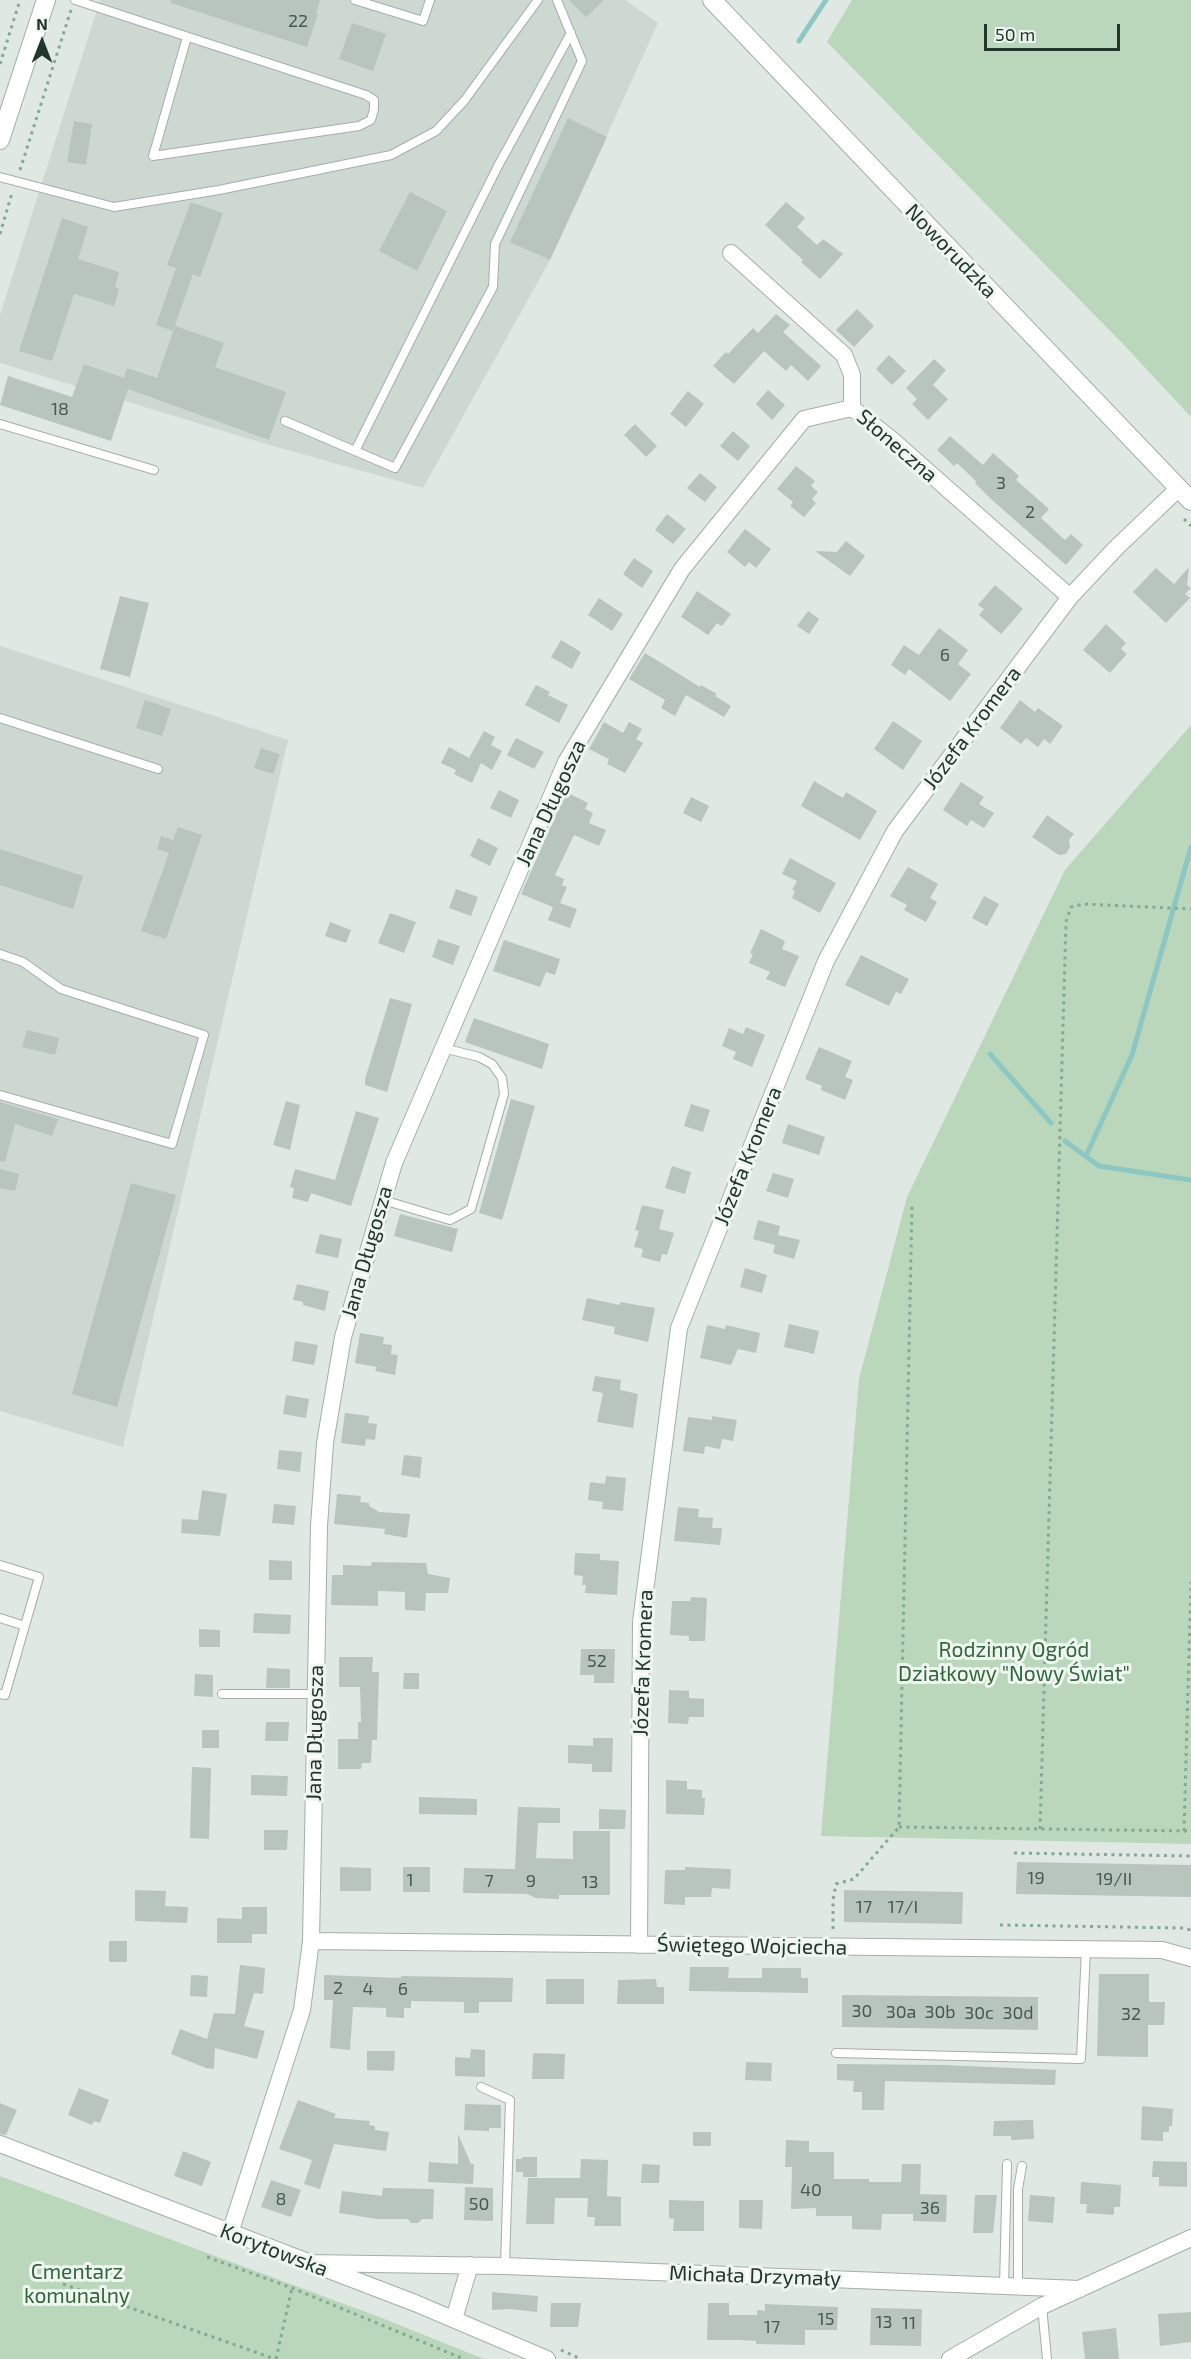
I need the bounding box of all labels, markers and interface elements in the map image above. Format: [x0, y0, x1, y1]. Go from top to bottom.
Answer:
house number: 22 [288, 10, 308, 32]
north arrow [12, 12, 72, 72]
scale bar [987, 12, 1124, 50]
text: N [36, 14, 48, 33]
text: 50 m [995, 23, 1035, 45]
street label: Noworudzka [900, 199, 1002, 303]
house number: 18 [51, 398, 69, 420]
street label: Słoneczna [851, 404, 943, 488]
house number: 3 [996, 472, 1006, 494]
house number: 2 [1025, 501, 1035, 523]
house number: 6 [940, 644, 950, 666]
street label: Józefa Kromera [918, 662, 1026, 794]
street label: Jana Długosza [511, 736, 591, 870]
street label: Józefa Kromera [709, 1083, 787, 1229]
street label: Jana Długosza [336, 1183, 398, 1321]
street label: Józefa Kromera [628, 1589, 658, 1737]
park label: Rodzinny Ogród Działkowy "Nowy Świat" [898, 1637, 1130, 1687]
house number: 52 [587, 1650, 607, 1672]
street label: Jana Długosza [301, 1665, 329, 1801]
house number: 19 [1027, 1867, 1045, 1889]
house number: 19/II [1096, 1868, 1132, 1890]
house number: 1 [406, 1869, 414, 1891]
house number: 7 [484, 1870, 494, 1892]
house number: 9 [526, 1870, 536, 1892]
house number: 13 [581, 1871, 599, 1893]
house number: 17 [856, 1896, 872, 1918]
house number: 17/I [888, 1896, 918, 1918]
street label: Świętego Wojciecha [657, 1932, 847, 1960]
house number: 2 [333, 1977, 343, 1999]
house number: 4 [362, 1978, 374, 2000]
house number: 6 [398, 1978, 408, 2000]
house number: 30 [852, 2000, 872, 2022]
house number: 30a [886, 2001, 916, 2023]
house number: 30b [924, 2001, 956, 2023]
house number: 30c [964, 2002, 994, 2024]
house number: 30d [1002, 2002, 1034, 2024]
house number: 32 [1121, 2003, 1141, 2025]
house number: 40 [800, 2179, 822, 2201]
house number: 8 [276, 2188, 286, 2210]
house number: 50 [469, 2193, 489, 2215]
house number: 36 [920, 2197, 940, 2219]
street label: Korytowska [216, 2218, 332, 2282]
park label: Cmentarz komunalny [24, 2259, 130, 2309]
street label: Michała Drzymały [668, 2260, 842, 2292]
house number: 15 [818, 2308, 834, 2330]
house number: 13 [875, 2311, 893, 2333]
house number: 11 [902, 2312, 916, 2334]
house number: 17 [764, 2316, 780, 2338]

